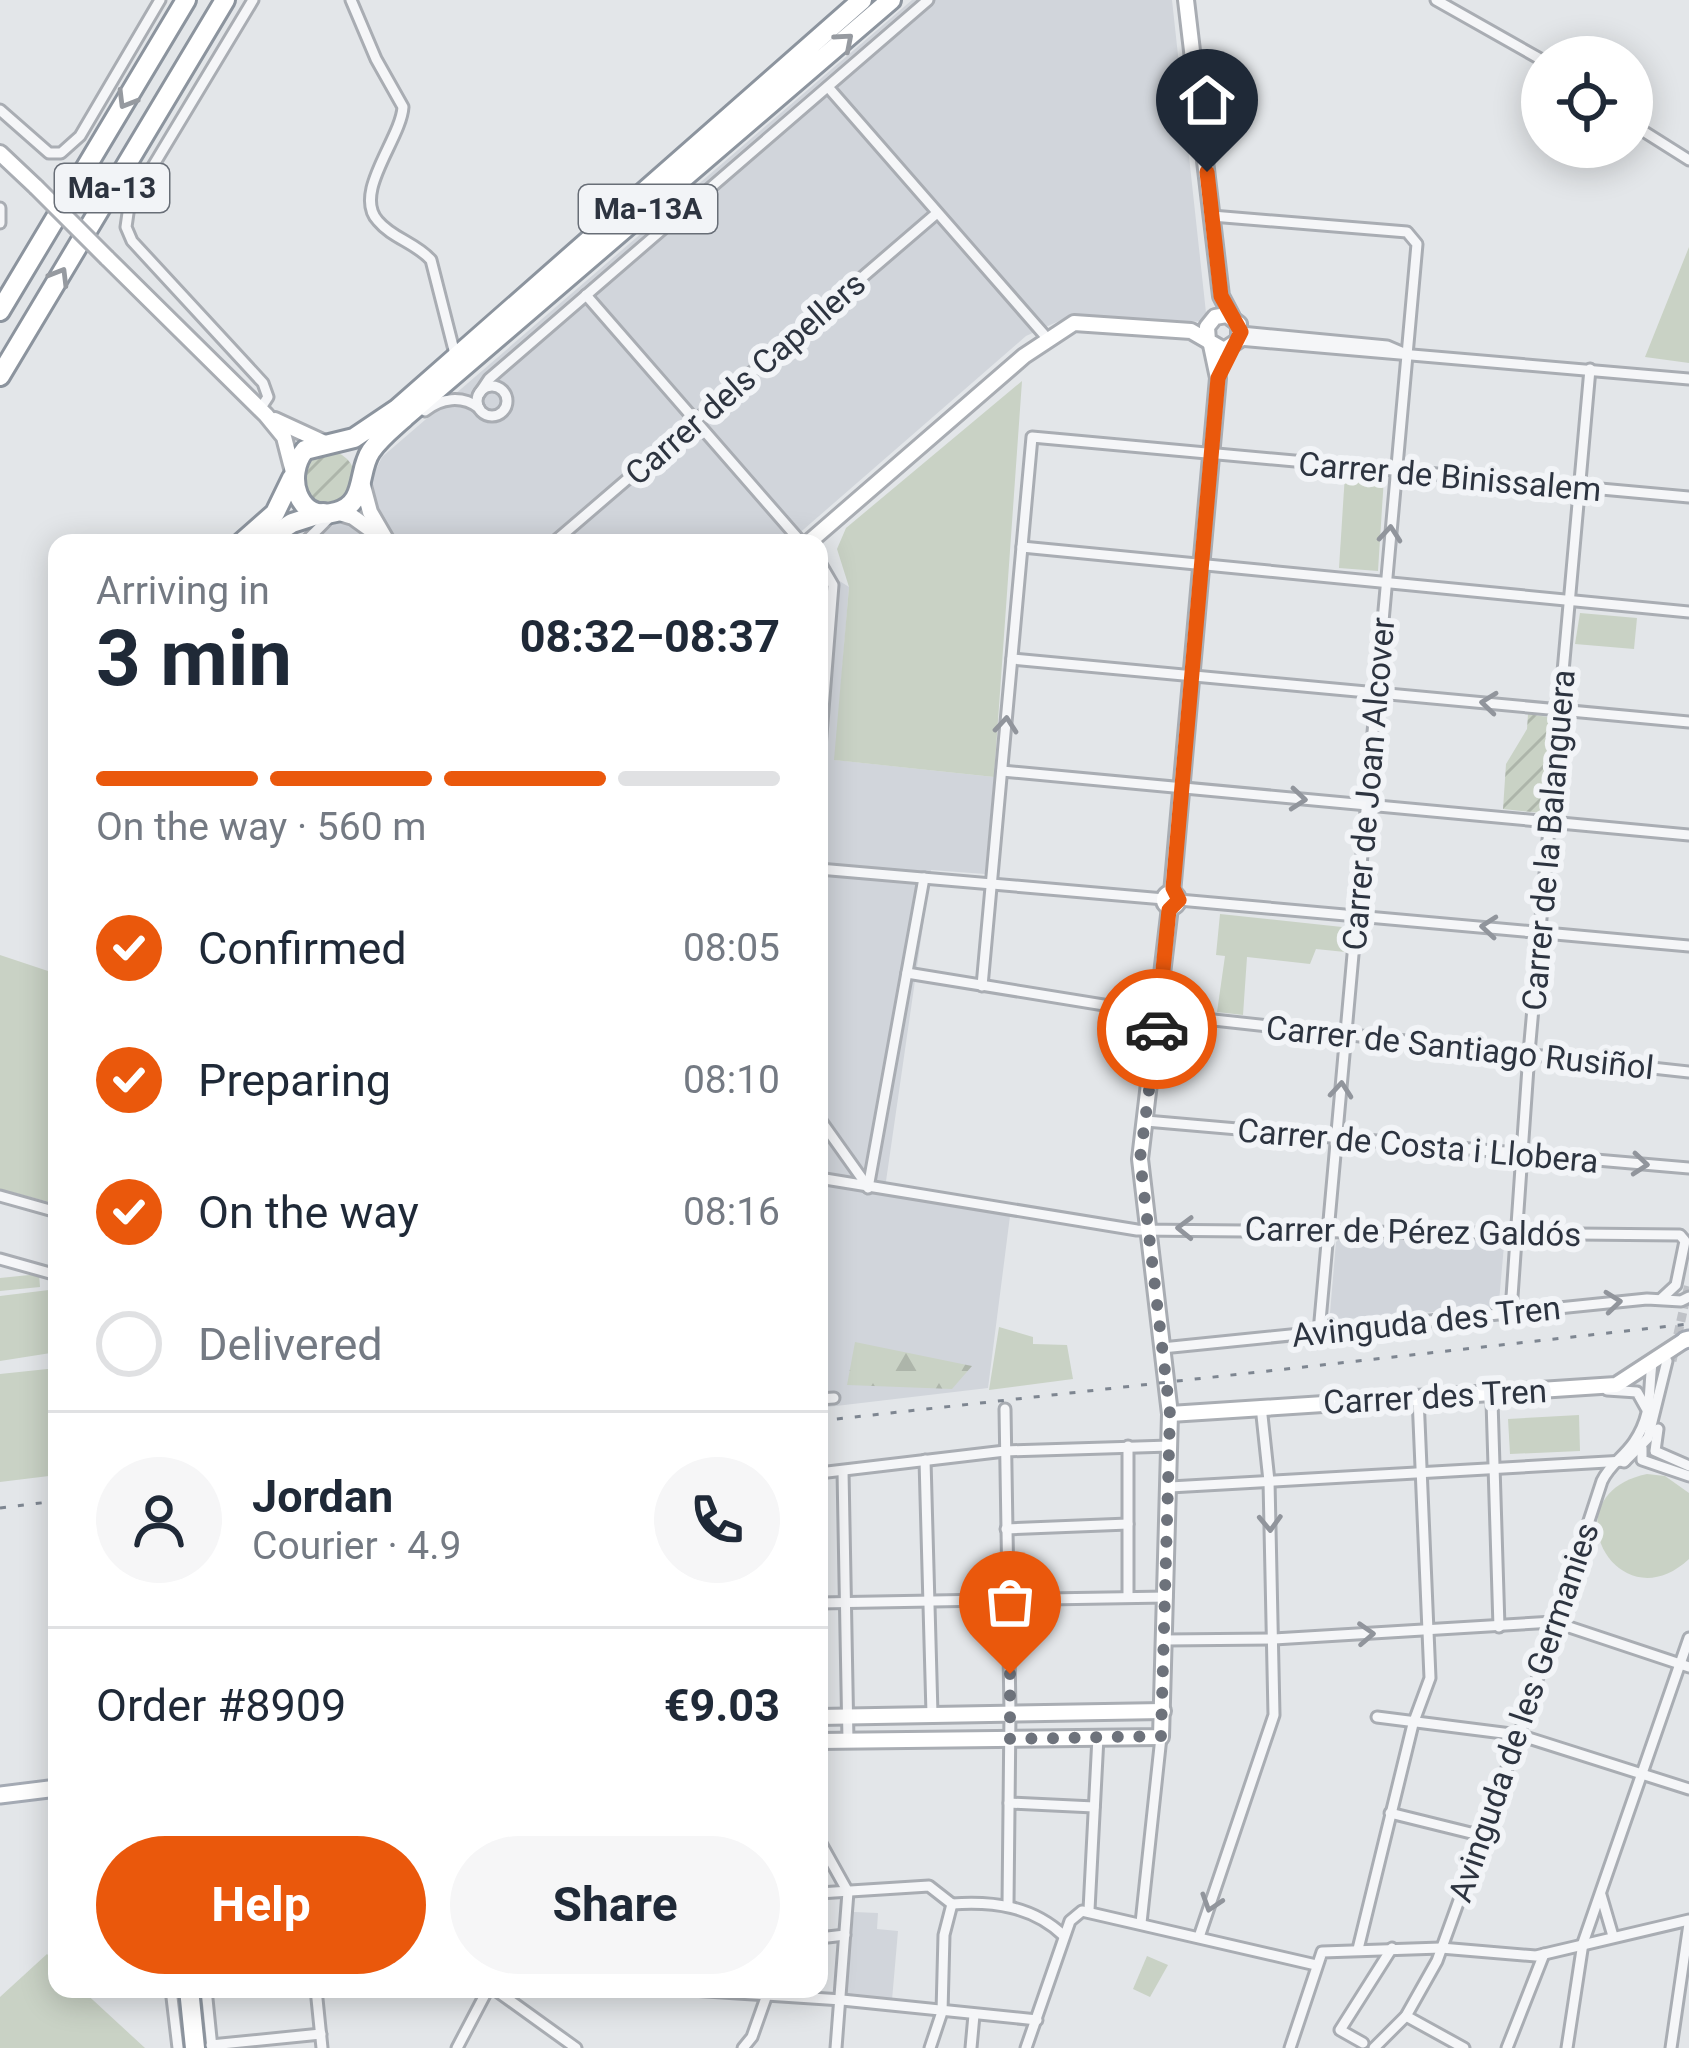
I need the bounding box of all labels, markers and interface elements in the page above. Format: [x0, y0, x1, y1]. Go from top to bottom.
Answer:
one-way arrow [831, 33, 853, 55]
map controls [1521, 36, 1653, 168]
button: locate [1521, 36, 1653, 168]
pin [1156, 49, 1258, 172]
icon: home [1174, 67, 1240, 133]
one-way arrow [118, 87, 141, 109]
road number: Ma-13 [55, 164, 169, 212]
road number: Ma-13A [579, 185, 717, 233]
street label: Carrer dels Capellers [617, 264, 873, 493]
one-way arrow [46, 267, 68, 289]
street label: Carrer de Binissalem [1297, 444, 1603, 509]
one-way arrow [1376, 525, 1402, 544]
text: Arriving in [96, 568, 270, 614]
text: 08:32–08:37 [520, 610, 780, 663]
text: 3 min [96, 613, 292, 704]
street label: Carrer de Joan Alcover [1335, 616, 1402, 952]
street label: Carrer de la Balanguera [1514, 668, 1583, 1012]
one-way arrow [1479, 691, 1498, 716]
one-way arrow [993, 715, 1018, 734]
one-way arrow [1289, 786, 1308, 811]
text: On the way · 560 m [96, 804, 427, 850]
icon: check [96, 915, 162, 981]
one-way arrow [1479, 915, 1498, 940]
text: Confirmed [198, 922, 407, 975]
text: 08:05 [683, 925, 780, 971]
courier [1097, 969, 1217, 1089]
icon: car [1124, 996, 1190, 1062]
street label: Carrer de Santiago Rusiñol [1264, 1008, 1656, 1087]
icon: check [96, 1047, 162, 1113]
text: Preparing [198, 1054, 391, 1107]
text: 08:10 [683, 1057, 780, 1103]
one-way arrow [1328, 1080, 1353, 1099]
street label: Carrer de Costa i Llobera [1236, 1110, 1600, 1181]
one-way arrow [1630, 1151, 1649, 1176]
icon: check [96, 1179, 162, 1245]
text: On the way [198, 1186, 419, 1239]
text: 08:16 [683, 1189, 780, 1235]
street label: Carrer de Pérez Galdós [1244, 1209, 1582, 1254]
one-way arrow [1175, 1215, 1194, 1241]
street label: Avinguda des Tren [1290, 1288, 1562, 1355]
one-way arrow [1603, 1290, 1623, 1316]
text: Delivered [198, 1318, 383, 1371]
street label: Carrer des Tren [1322, 1371, 1548, 1422]
button: person [96, 1457, 222, 1583]
button: phone [654, 1457, 780, 1583]
text: Jordan [252, 1470, 393, 1523]
one-way arrow [1257, 1514, 1283, 1533]
street label: Avinguda de les Germanies [1440, 1518, 1607, 1907]
text: Courier · 4.9 [252, 1523, 461, 1569]
pin [959, 1551, 1061, 1674]
icon: bag [977, 1569, 1043, 1635]
one-way arrow [1357, 1621, 1376, 1647]
text: Order #8909 [96, 1679, 346, 1732]
text: €9.03 [664, 1679, 780, 1732]
button: Help [96, 1836, 426, 1974]
button: Share [450, 1836, 780, 1974]
one-way arrow [1201, 1891, 1225, 1912]

